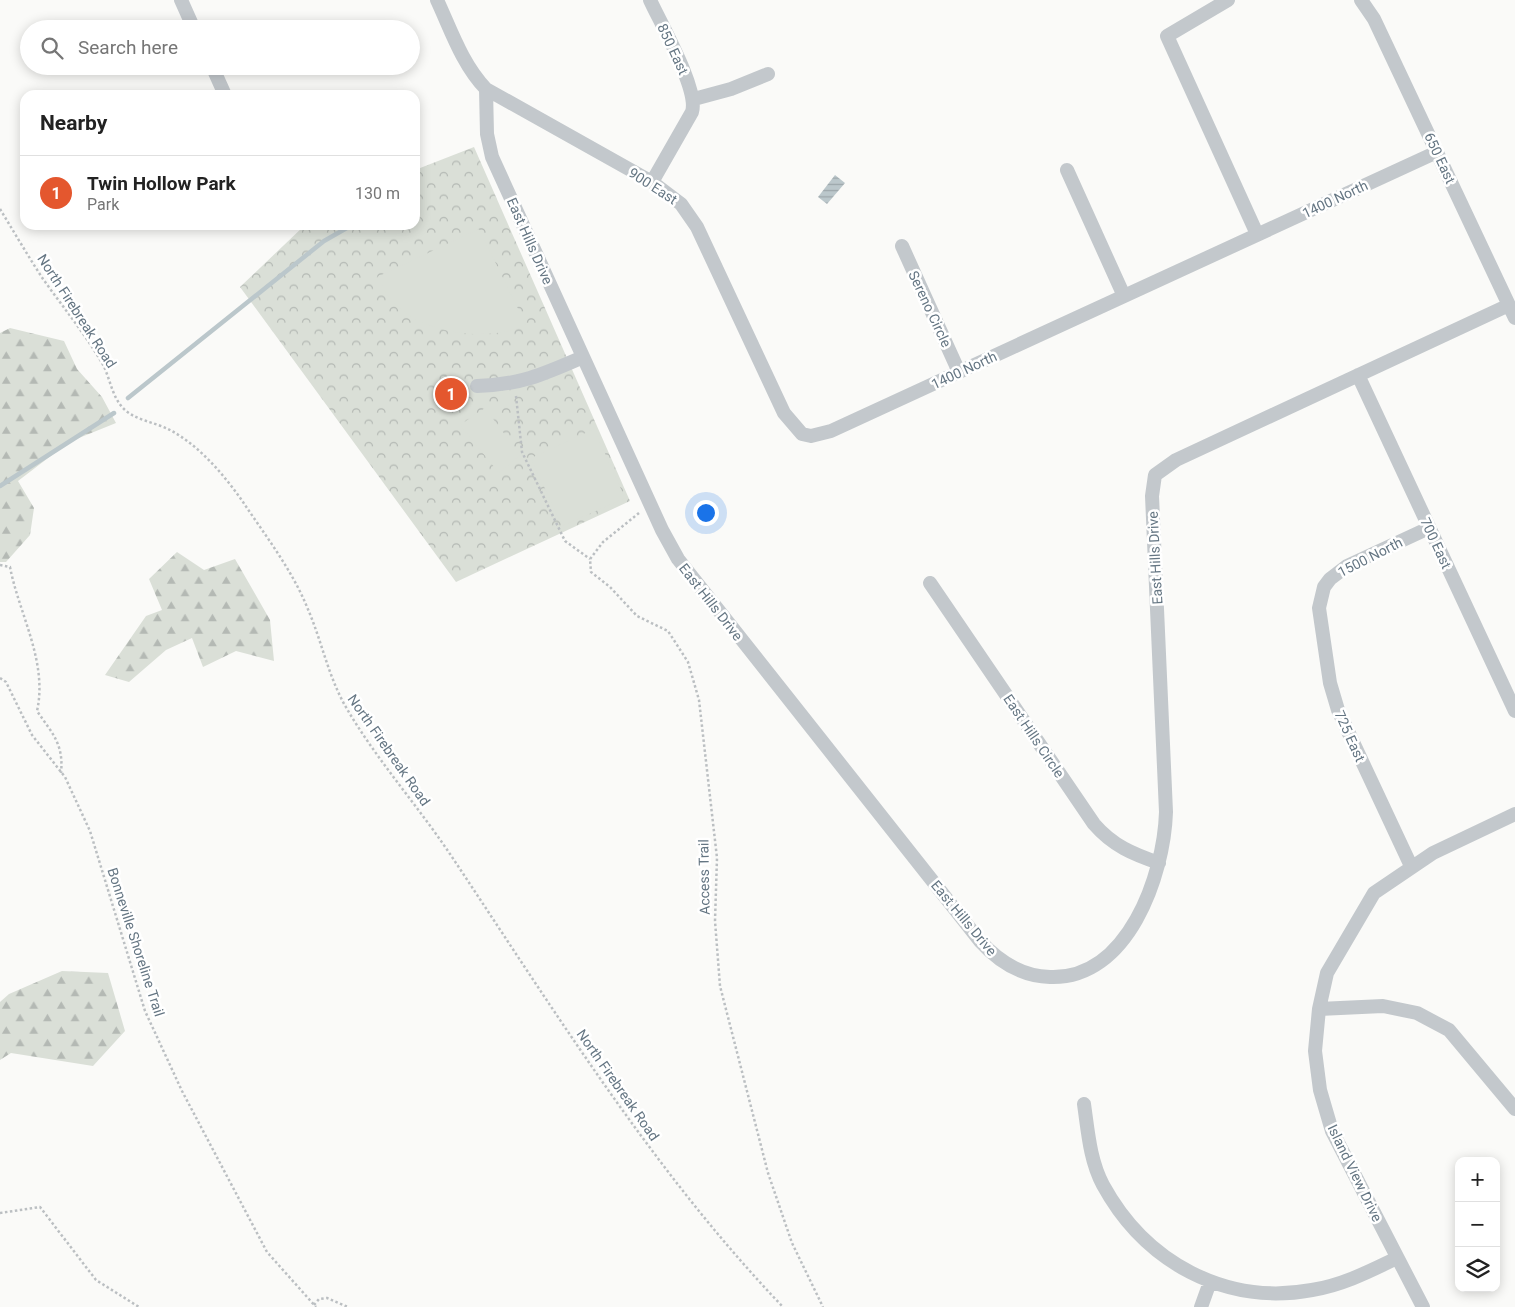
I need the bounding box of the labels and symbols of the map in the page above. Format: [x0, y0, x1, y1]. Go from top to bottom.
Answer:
street label: 850 East [654, 21, 692, 77]
street label: 650 East [1421, 130, 1459, 186]
street label: 900 East [626, 164, 681, 208]
street label: 1400 North [1300, 177, 1370, 221]
street label: East Hills Drive [504, 195, 556, 287]
street label: North Firebreak Road [34, 251, 120, 371]
street label: Sereno Circle [905, 268, 955, 350]
street label: 1400 North [929, 348, 999, 392]
pin: 1 [435, 375, 467, 413]
your location [693, 500, 719, 526]
street label: East Hills Drive [1145, 511, 1165, 605]
street label: 700 East [1417, 515, 1455, 571]
street label: 1500 North [1335, 534, 1405, 580]
street label: East Hills Drive [676, 560, 746, 644]
street label: North Firebreak Road [345, 691, 433, 809]
street label: East Hills Circle [1000, 691, 1068, 781]
street label: 725 East [1332, 708, 1369, 765]
street label: Access Trail [695, 839, 713, 915]
street label: Bonneville Shoreline Trail [104, 866, 168, 1018]
street label: East Hills Drive [928, 877, 1000, 959]
street label: North Firebreak Road [574, 1026, 662, 1144]
street label: Island View Drive [1325, 1122, 1385, 1224]

